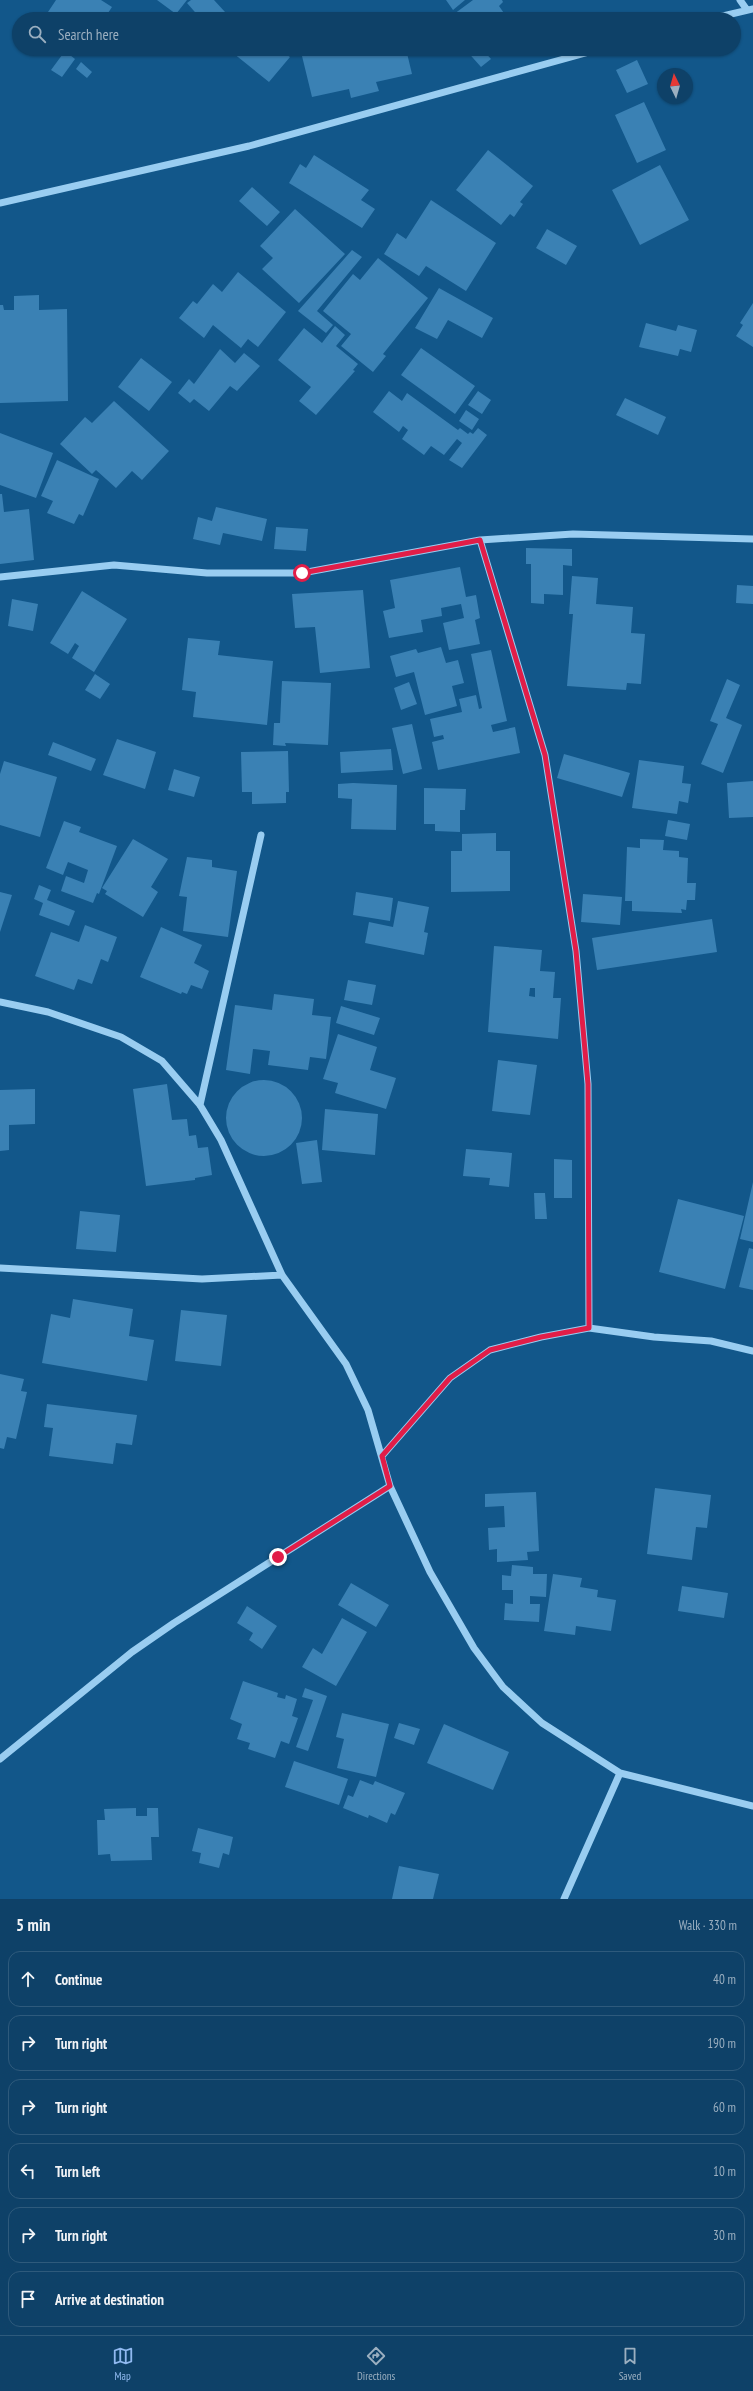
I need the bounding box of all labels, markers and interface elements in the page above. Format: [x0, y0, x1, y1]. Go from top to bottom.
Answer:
search box [12, 12, 741, 56]
icon: search [26, 23, 48, 45]
text: Search here [58, 25, 119, 44]
north arrow [657, 68, 693, 104]
route start [293, 564, 311, 582]
route end [269, 1548, 287, 1566]
text: 5 min [16, 1914, 50, 1936]
text: Walk · 330 m [679, 1917, 737, 1934]
icon: ahead [17, 1968, 39, 1990]
text: Continue [55, 1970, 102, 1989]
text: 40 m [713, 1971, 736, 1988]
icon: right [17, 2032, 39, 2054]
text: Turn right [55, 2034, 107, 2053]
text: 190 m [707, 2035, 736, 2052]
icon: right [17, 2096, 39, 2118]
text: Turn right [55, 2098, 107, 2117]
text: 60 m [713, 2099, 736, 2116]
icon: left [17, 2160, 39, 2182]
text: Turn left [55, 2162, 100, 2181]
text: 10 m [713, 2163, 736, 2180]
icon: right [17, 2224, 39, 2246]
text: Turn right [55, 2226, 107, 2245]
text: 30 m [713, 2227, 736, 2244]
icon: arrive [17, 2288, 39, 2310]
text: Arrive at destination [55, 2290, 164, 2309]
tab: Map [112, 2345, 134, 2383]
tab: Directions [357, 2345, 395, 2383]
tab: Saved [619, 2345, 641, 2383]

